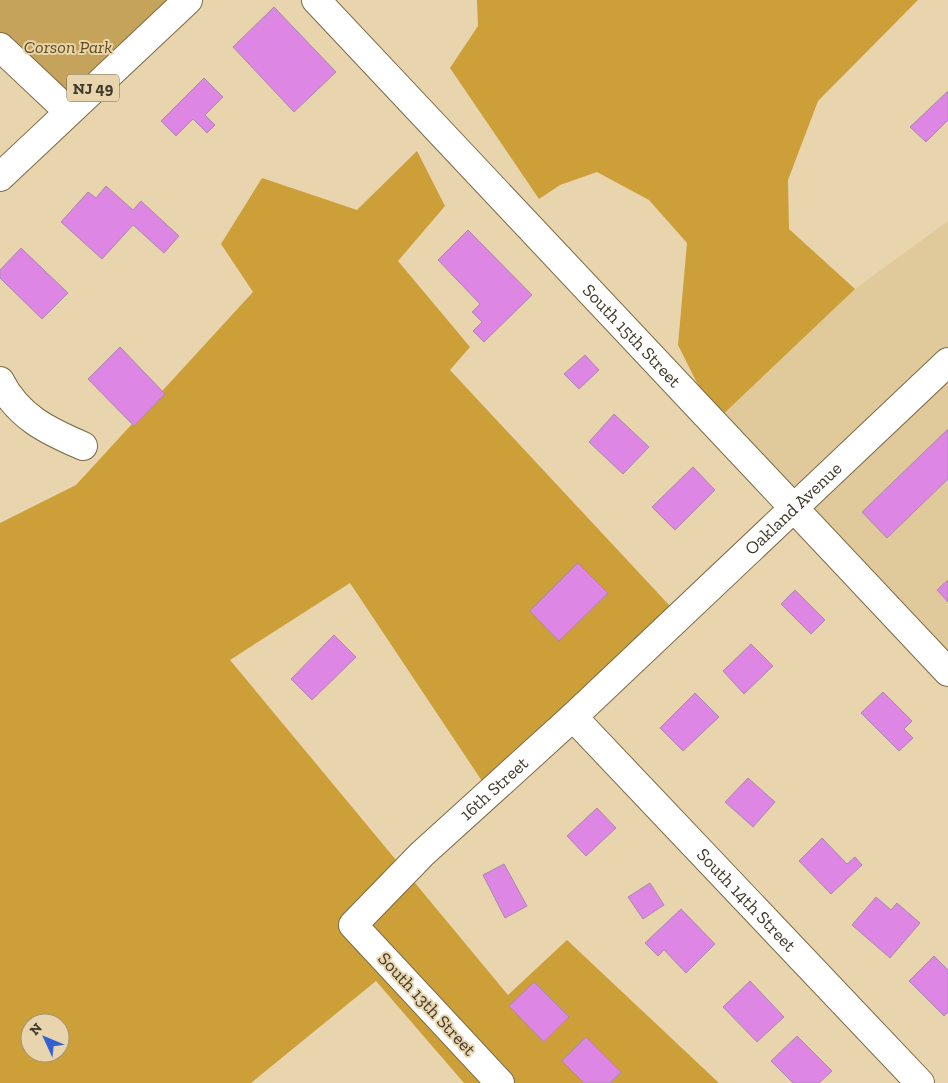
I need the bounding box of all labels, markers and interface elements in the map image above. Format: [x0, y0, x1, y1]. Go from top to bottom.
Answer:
park label: Corson Park [24, 36, 112, 58]
road number: NJ 49 [67, 75, 119, 102]
street label: South 15th Street [578, 279, 686, 392]
street label: Oakland Avenue [740, 457, 846, 560]
street label: 16th Street [455, 752, 533, 825]
street label: South 14th Street [692, 844, 801, 956]
street label: South 13th Street [373, 948, 481, 1061]
north arrow [20, 1013, 70, 1063]
text: N [26, 1019, 46, 1039]

